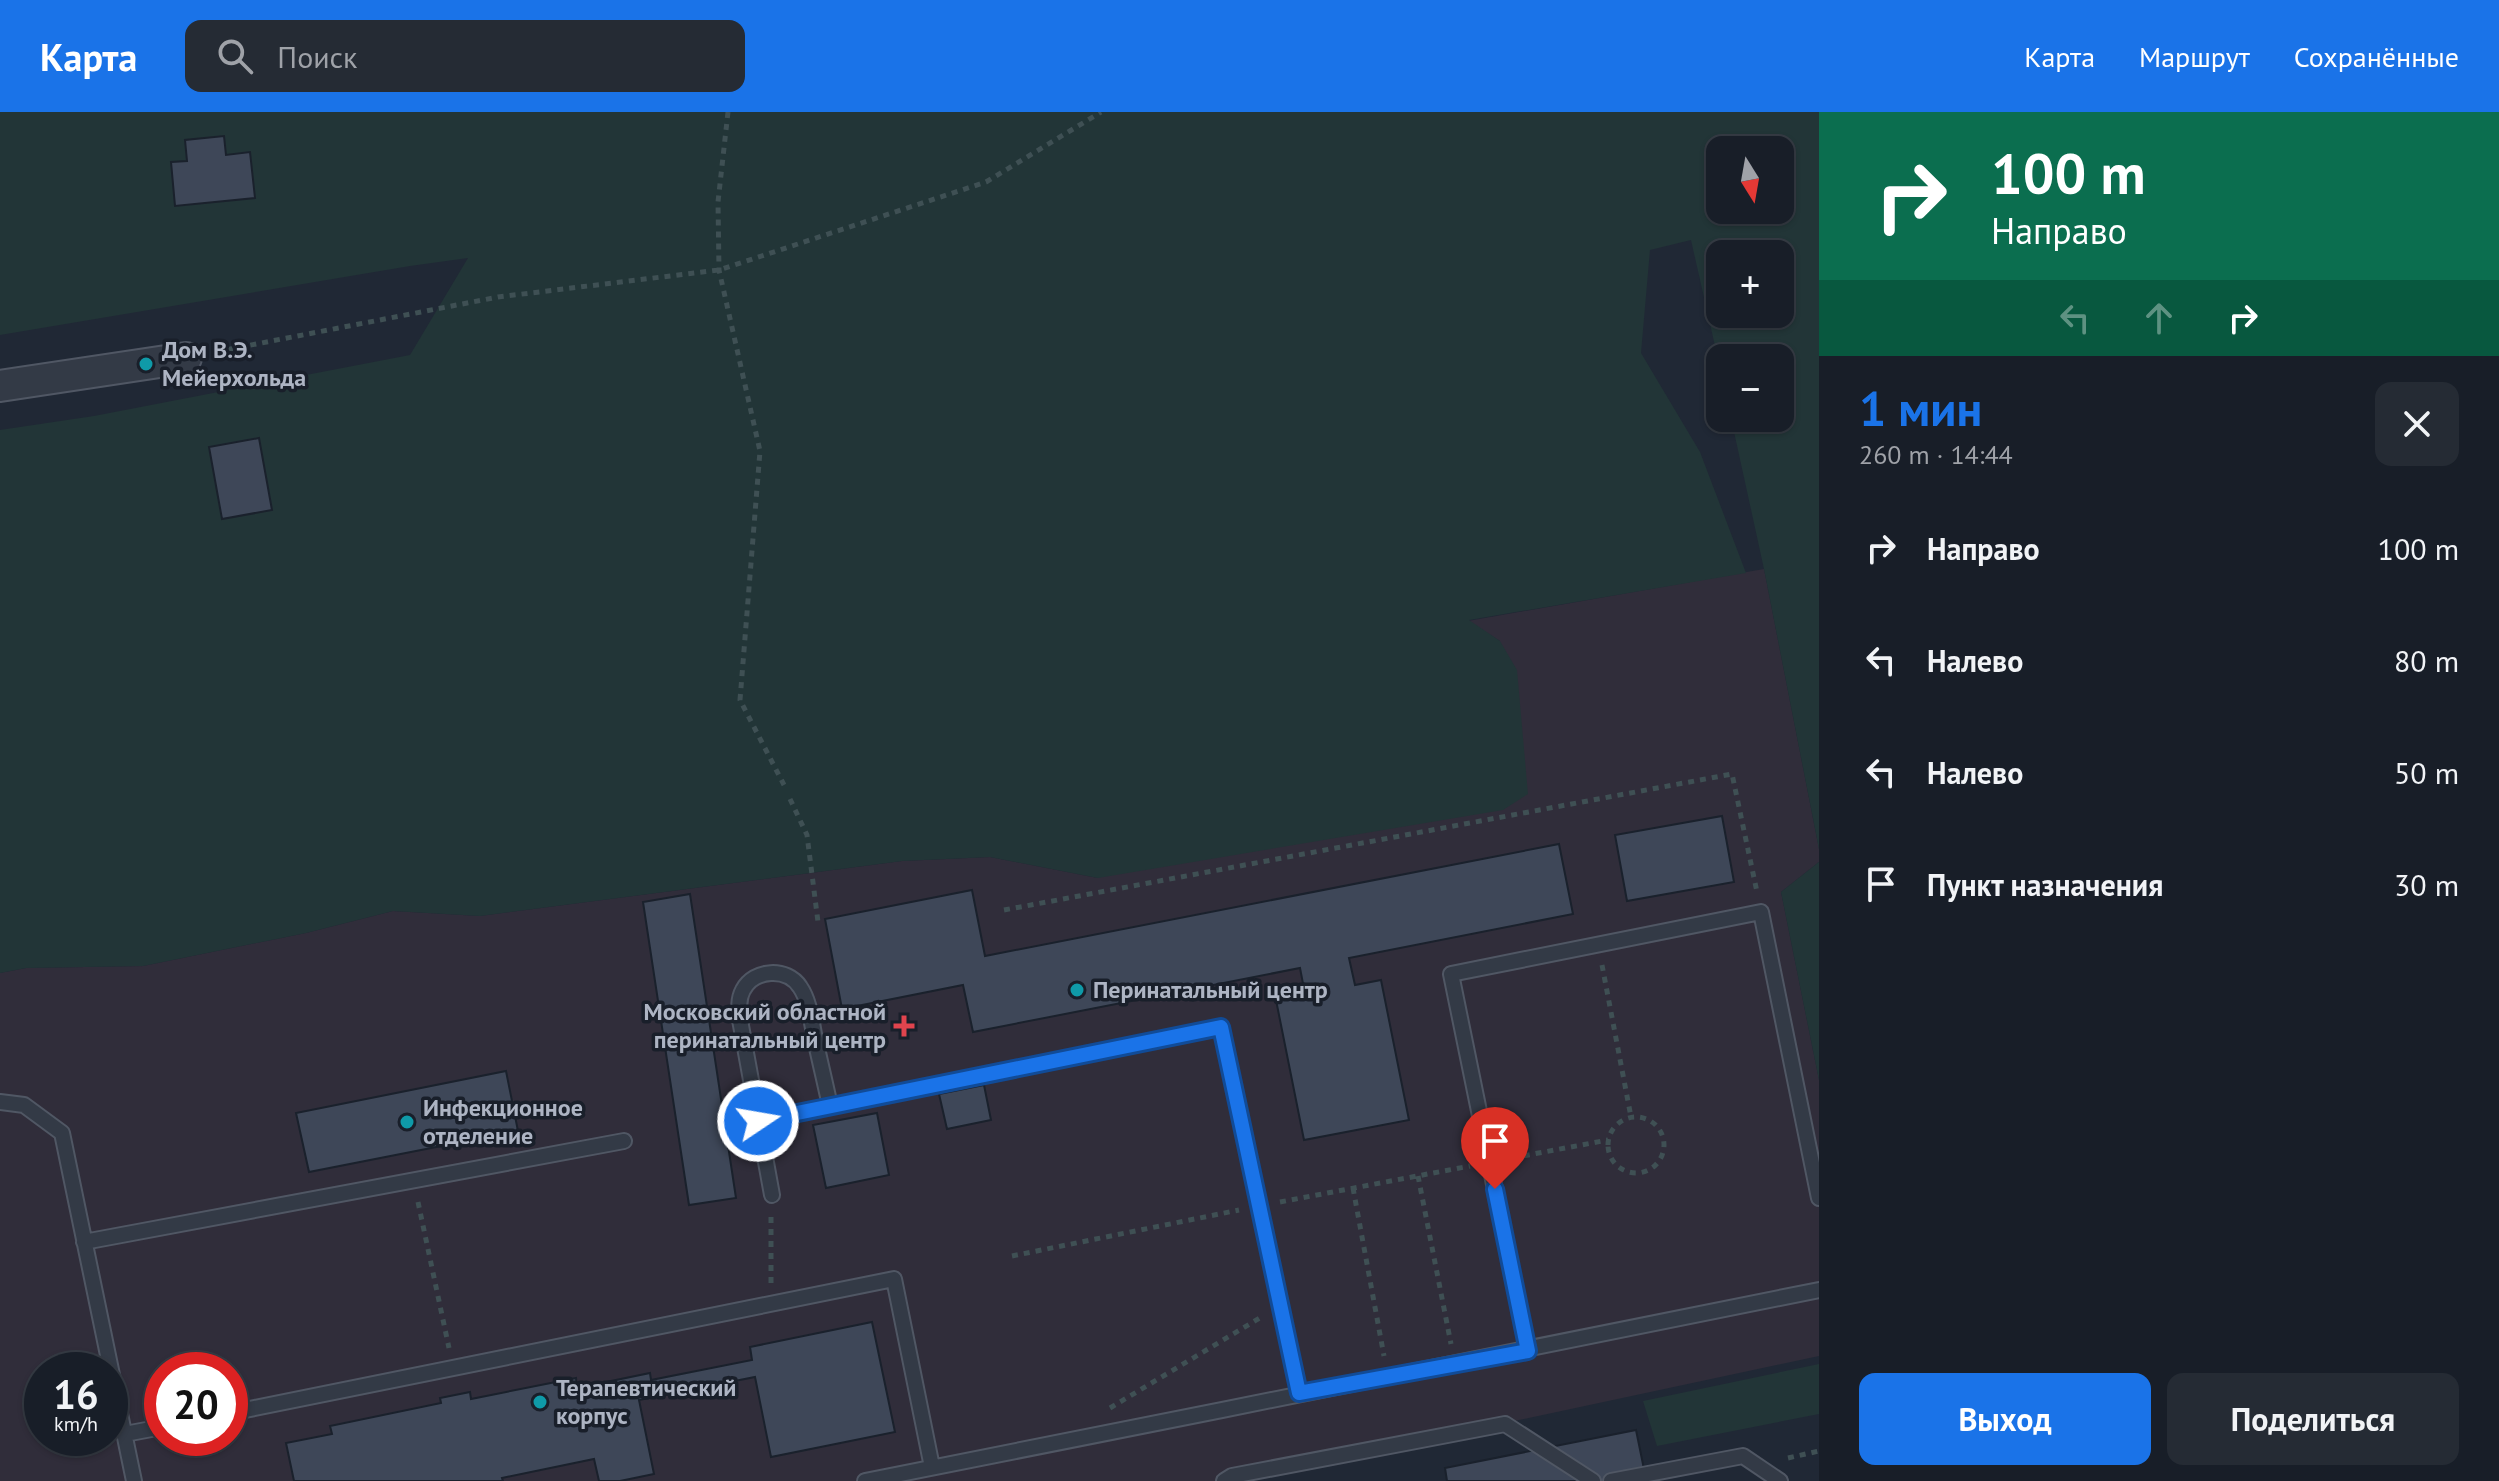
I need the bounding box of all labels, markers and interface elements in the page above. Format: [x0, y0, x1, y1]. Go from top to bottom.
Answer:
search box [185, 20, 745, 92]
text: Карта [40, 32, 137, 81]
icon: search [213, 34, 257, 78]
text: Поиск [277, 37, 357, 76]
text: Карта [2024, 38, 2095, 75]
text: Маршрут [2139, 38, 2250, 75]
text: Сохранённые [2294, 38, 2459, 75]
north arrow [1706, 136, 1794, 224]
map controls [1706, 136, 1794, 432]
text: 100 m [1991, 137, 2146, 209]
icon: right [1859, 144, 1963, 248]
text: Направо [1991, 207, 2127, 254]
button: + [1706, 240, 1794, 328]
icon: left [2053, 296, 2097, 340]
icon: ahead [2137, 296, 2181, 340]
icon: right [2221, 296, 2265, 340]
place label: Дом В.Э. Мейерхольда [162, 334, 306, 393]
button: − [1706, 344, 1794, 432]
marker: Дом В.Э. Мейерхольда [137, 355, 155, 373]
text: 1 мин [1859, 377, 1982, 439]
button: close [2375, 382, 2459, 466]
text: 260 m · 14:44 [1859, 438, 2013, 471]
icon: right [1859, 526, 1903, 570]
text: Направо [1927, 529, 2040, 568]
text: 100 m [2378, 529, 2459, 568]
icon: left [1859, 638, 1903, 682]
text: Налево [1927, 641, 2023, 680]
text: 80 m [2394, 641, 2459, 680]
icon: left [1859, 750, 1903, 794]
text: Налево [1927, 753, 2023, 792]
text: 50 m [2394, 753, 2459, 792]
icon: arrive [1859, 862, 1903, 906]
text: Пункт назначения [1927, 865, 2163, 904]
text: 30 m [2394, 865, 2459, 904]
place label: Перинатальный центр [1093, 974, 1328, 1005]
marker: Перинатальный центр [1068, 981, 1086, 999]
place label: Московский областной перинатальный центр [644, 996, 886, 1055]
marker: Московский областной перинатальный центр [893, 1015, 915, 1037]
position arrow [716, 1079, 800, 1163]
place label: Инфекционное отделение [423, 1092, 583, 1151]
pin [1461, 1107, 1529, 1189]
marker: Инфекционное отделение [398, 1113, 416, 1131]
icon: arrive [1473, 1119, 1517, 1163]
speed limit sign: 20 [144, 1352, 248, 1456]
text: 16 [53, 1368, 99, 1420]
place label: Терапевтический корпус [556, 1372, 736, 1431]
button: Выход [1859, 1373, 2151, 1465]
button: Поделиться [2167, 1373, 2459, 1465]
marker: Терапевтический корпус [531, 1393, 549, 1411]
text: km/h [54, 1411, 98, 1437]

